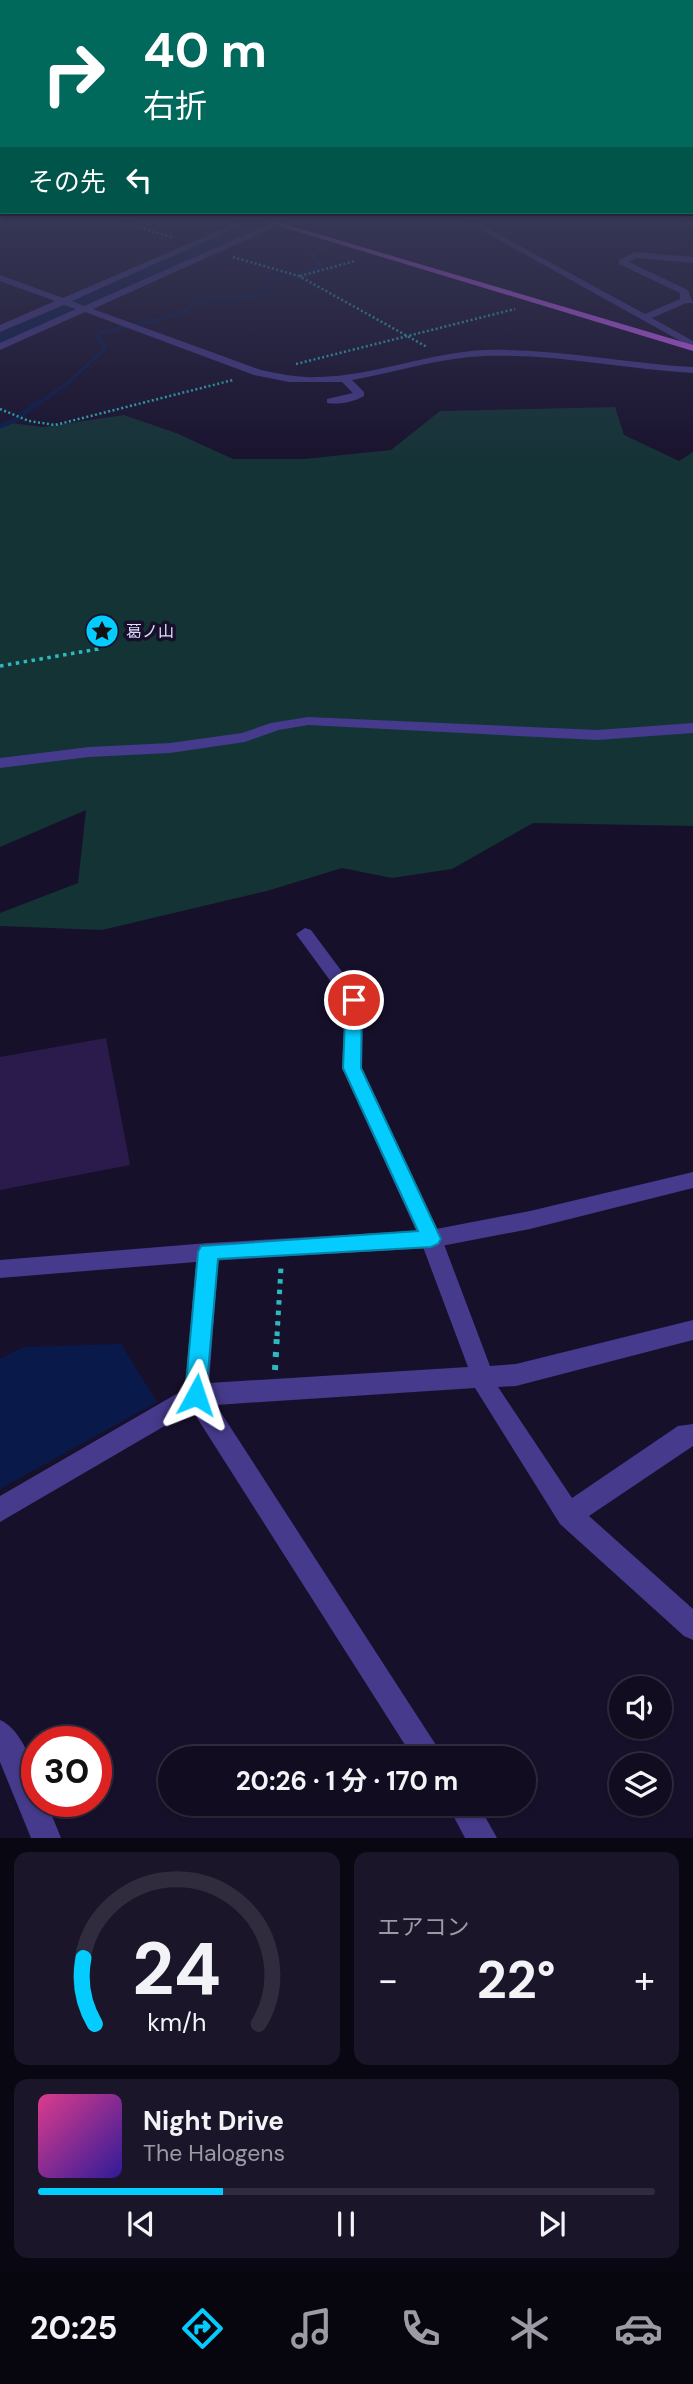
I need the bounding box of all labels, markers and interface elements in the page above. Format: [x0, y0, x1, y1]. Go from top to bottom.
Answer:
text: 40 m [143, 18, 267, 82]
icon: right [28, 28, 119, 119]
text: 右折 [143, 85, 207, 127]
icon: left [120, 161, 158, 199]
text: その先 [28, 165, 106, 199]
place icon: 葛ノ山 [83, 612, 121, 650]
place label: 葛ノ山 [126, 621, 174, 642]
pin [324, 970, 384, 1030]
icon: arrive [335, 981, 373, 1019]
position arrow [159, 1358, 233, 1432]
map controls [609, 1676, 672, 1816]
button: sound [609, 1676, 672, 1739]
speed limit sign: 30 [21, 1726, 112, 1817]
button: layers [609, 1753, 672, 1816]
text: 20:26 · 1 分 · 170 m [236, 1764, 458, 1798]
text: エアコン [378, 1912, 470, 1942]
text: 24 [132, 1923, 221, 2018]
text: 22° [477, 1946, 556, 2014]
text: − [378, 1955, 398, 2005]
text: + [634, 1955, 655, 2005]
text: km/h [147, 2006, 206, 2039]
text: Night Drive [143, 2104, 284, 2138]
text: The Halogens [143, 2138, 285, 2168]
icon: previous [122, 2205, 160, 2243]
icon: pause [327, 2205, 365, 2243]
icon: next [533, 2205, 571, 2243]
icon: directions [178, 2304, 227, 2353]
icon: music [287, 2304, 336, 2353]
icon: phone [396, 2304, 445, 2353]
icon: climate [505, 2304, 554, 2353]
icon: car [614, 2304, 663, 2353]
text: 20:25 [30, 2307, 117, 2349]

